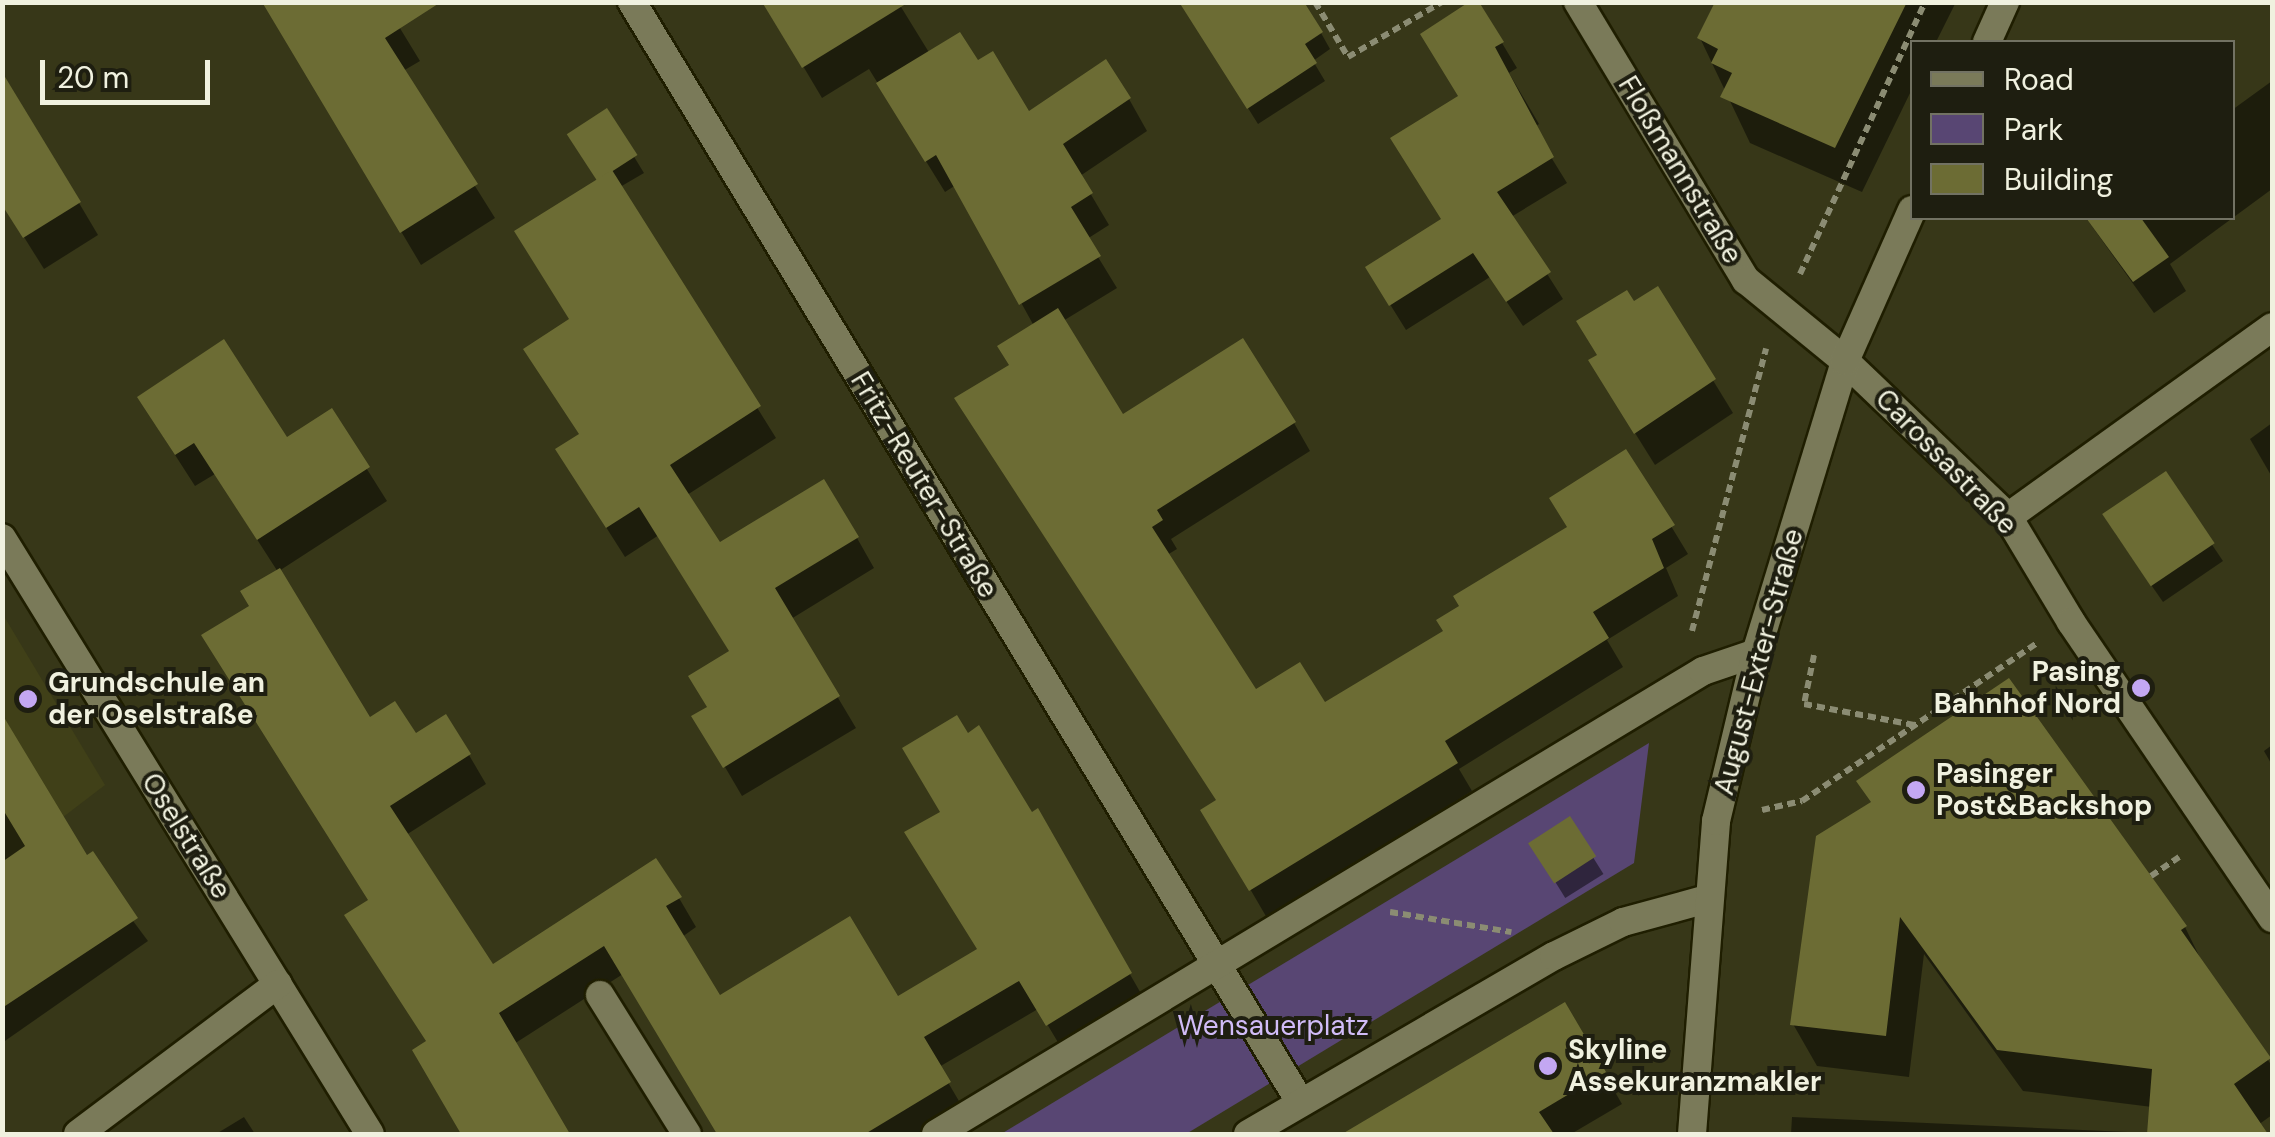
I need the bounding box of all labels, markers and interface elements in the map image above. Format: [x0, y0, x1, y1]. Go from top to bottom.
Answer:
scale bar [45, 40, 215, 102]
legend [1910, 40, 2235, 220]
text: 20 m [57, 58, 129, 97]
text: Road [2004, 60, 2074, 99]
street label: Floßmannstraße [1611, 70, 1749, 270]
text: Park [2004, 110, 2063, 149]
text: Building [2004, 160, 2113, 199]
street label: Fritz-Reuter-Straße [843, 366, 1005, 604]
street label: Carossastraße [1868, 382, 2024, 542]
street label: August-Exter-Straße [1707, 525, 1811, 799]
place label: Pasing Bahnhof Nord [1934, 655, 2121, 721]
place label: Grundschule an der Oselstraße [48, 666, 265, 732]
marker: Pasing Bahnhof Nord [2130, 677, 2152, 699]
marker: Grundschule an der Oselstraße [17, 688, 39, 710]
place label: Pasinger Post&Backshop [1936, 757, 2152, 823]
street label: Oselstraße [134, 767, 238, 905]
marker: Pasinger Post&Backshop [1905, 779, 1927, 801]
park label: Wensauerplatz [1177, 1009, 1369, 1043]
place label: Skyline Assekuranzmakler [1568, 1033, 1822, 1099]
marker: Skyline Assekuranzmakler [1537, 1055, 1559, 1077]

